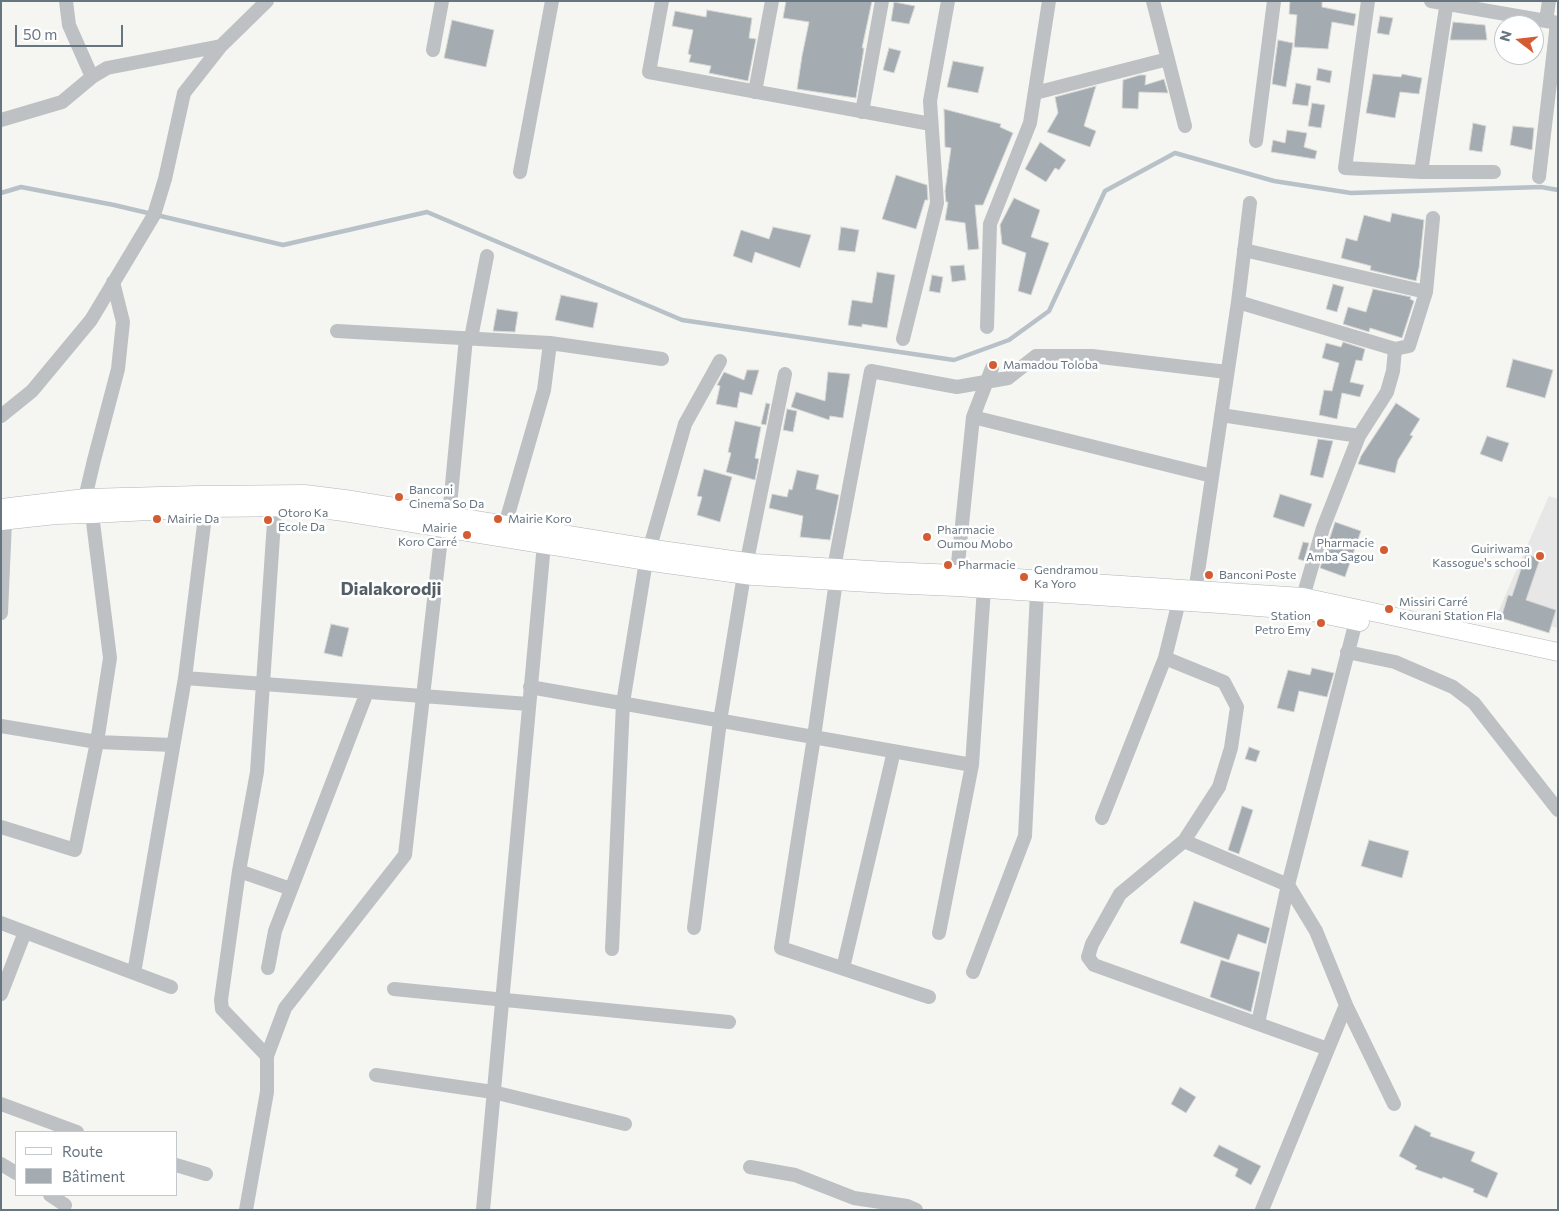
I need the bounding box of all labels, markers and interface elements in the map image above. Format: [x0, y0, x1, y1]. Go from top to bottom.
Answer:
scale bar [18, 15, 125, 47]
north arrow [1494, 15, 1544, 65]
text: 50 m [23, 25, 57, 43]
text: N [1495, 29, 1515, 43]
place label: Mamadou Toloba [1003, 358, 1098, 372]
marker: Mamadou Toloba [987, 359, 999, 371]
place label: Banconi Cinema So Da [409, 483, 484, 511]
marker: Banconi Cinema So Da [393, 491, 405, 503]
place label: Otoro Ka Ecole Da [278, 506, 328, 534]
place label: Mairie Da [167, 512, 219, 526]
place label: Mairie Koro [508, 512, 572, 526]
marker: Mairie Da [151, 513, 163, 525]
marker: Mairie Koro [492, 513, 504, 525]
marker: Otoro Ka Ecole Da [262, 514, 274, 526]
place label: Mairie Koro Carré [398, 521, 457, 549]
place label: Pharmacie Oumou Mobo [937, 523, 1013, 551]
marker: Mairie Koro Carré [461, 529, 473, 541]
marker: Pharmacie Oumou Mobo [921, 531, 933, 543]
place label: Pharmacie Amba Sagou [1306, 536, 1374, 564]
place label: Guiriwama Kassogue's school [1432, 542, 1530, 570]
marker: Pharmacie Amba Sagou [1378, 544, 1390, 556]
marker: Guiriwama Kassogue's school [1534, 550, 1546, 562]
place label: Pharmacie [958, 558, 1016, 572]
marker: Pharmacie [942, 559, 954, 571]
place label: Gendramou Ka Yoro [1034, 563, 1098, 591]
place label: Banconi Poste [1219, 568, 1296, 582]
marker: Banconi Poste [1203, 569, 1215, 581]
marker: Gendramou Ka Yoro [1018, 571, 1030, 583]
district label: Dialakorodji [340, 578, 442, 600]
place label: Missiri Carré Kourani Station Fla [1399, 595, 1502, 623]
marker: Missiri Carré Kourani Station Fla [1383, 603, 1395, 615]
place label: Station Petro Emy [1255, 609, 1311, 637]
marker: Station Petro Emy [1315, 617, 1327, 629]
legend [15, 1131, 178, 1196]
text: Route [62, 1142, 103, 1160]
text: Bâtiment [62, 1167, 125, 1185]

